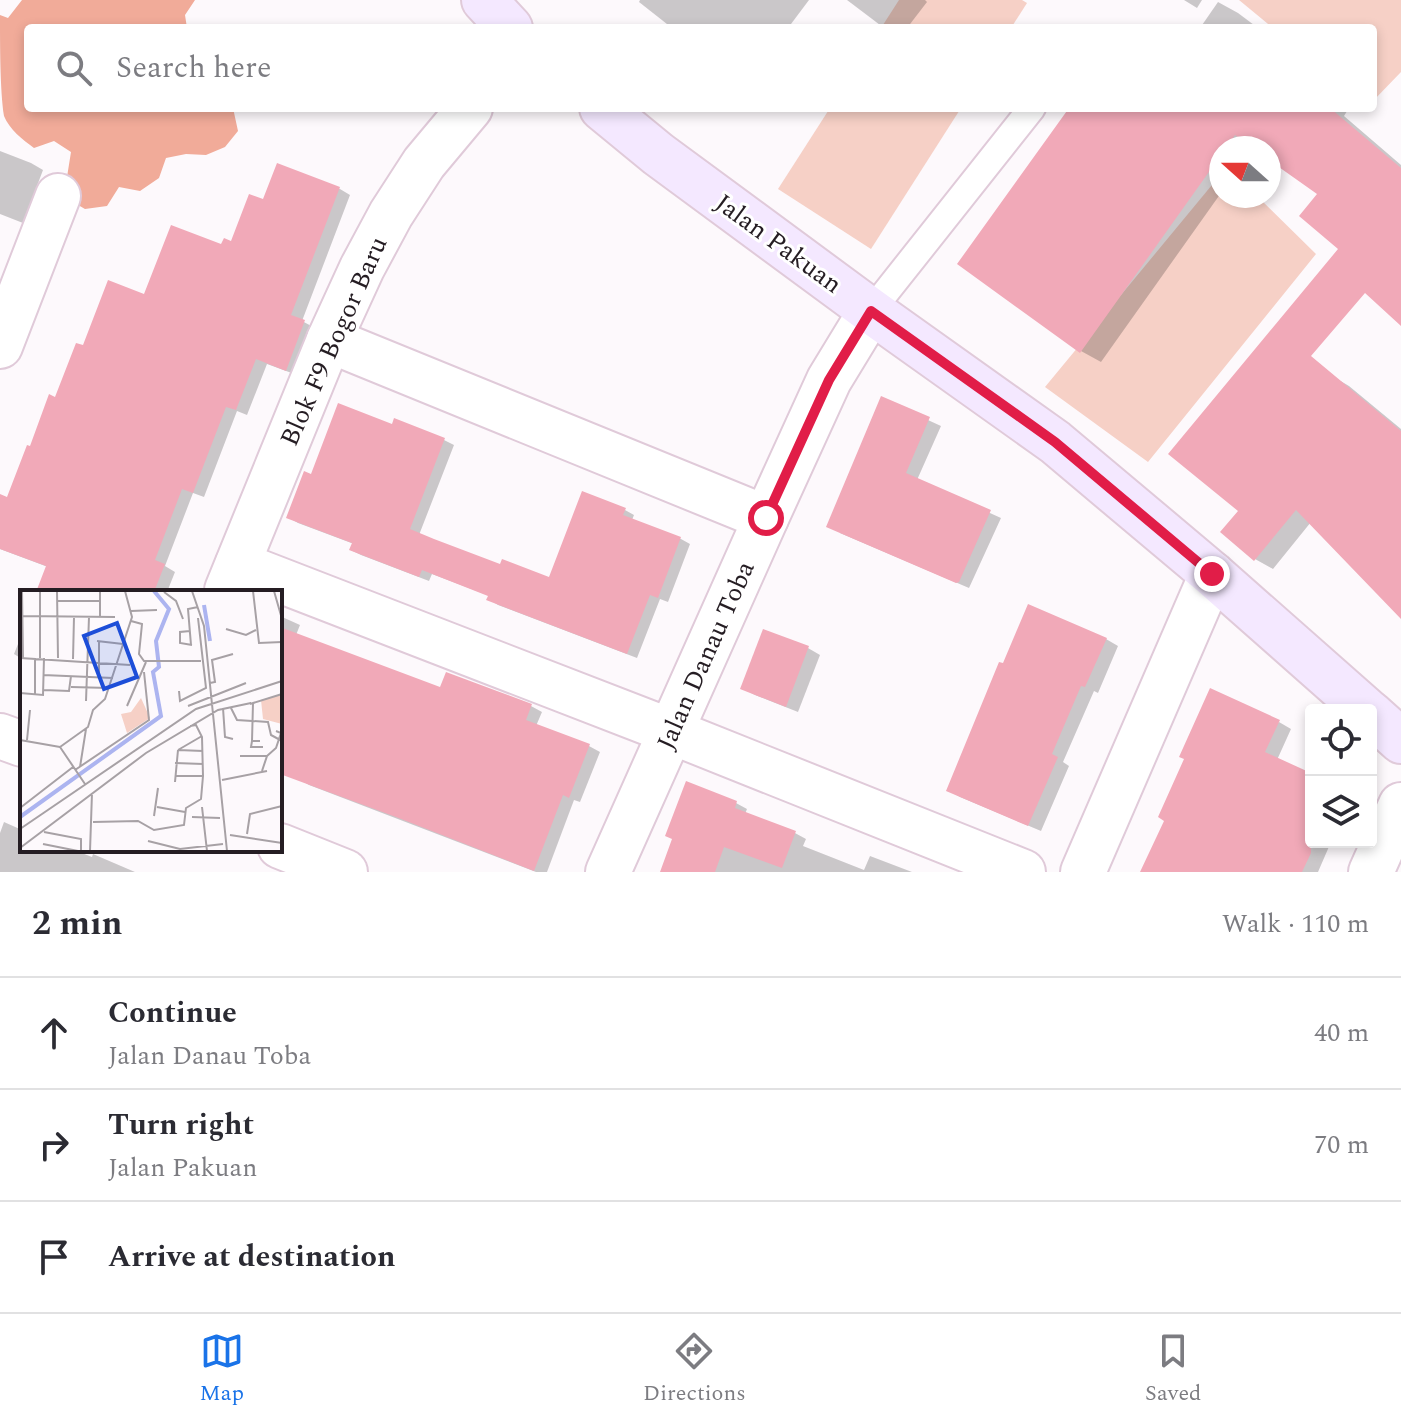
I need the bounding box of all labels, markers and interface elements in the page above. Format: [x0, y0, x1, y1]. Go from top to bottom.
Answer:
search box [24, 24, 1377, 112]
text: Search here [116, 45, 272, 91]
icon: search [52, 46, 96, 90]
north arrow [1209, 136, 1281, 208]
street label: Jalan Pakuan [706, 184, 851, 304]
street label: Blok F9 Bogor Baru [270, 230, 398, 453]
route start [748, 500, 784, 536]
street label: Jalan Danau Toba [646, 554, 766, 756]
route end [1194, 556, 1230, 592]
inset map [20, 590, 282, 852]
map controls [1305, 704, 1377, 848]
button: locate [1305, 704, 1377, 776]
button: layers [1305, 776, 1377, 848]
text: 2 min [32, 898, 122, 950]
text: Walk · 110 m [1222, 904, 1369, 944]
text: Continue [108, 990, 237, 1036]
icon: ahead [32, 1011, 76, 1055]
text: 40 m [1314, 1013, 1369, 1053]
text: Jalan Danau Toba [108, 1036, 311, 1076]
text: Turn right [108, 1102, 254, 1148]
icon: right [32, 1123, 76, 1167]
text: 70 m [1314, 1125, 1369, 1165]
text: Jalan Pakuan [108, 1148, 257, 1188]
text: Arrive at destination [108, 1234, 395, 1280]
icon: arrive [32, 1235, 76, 1279]
tab: Map [200, 1329, 244, 1410]
tab: Directions [643, 1329, 746, 1410]
tab: Saved [1145, 1329, 1201, 1410]

